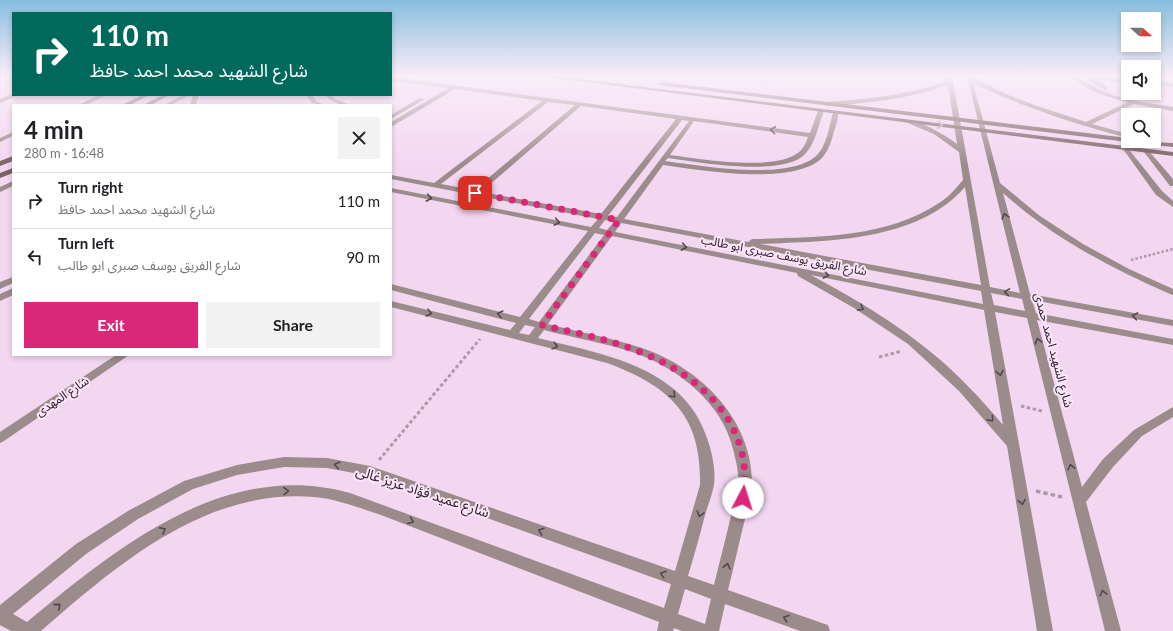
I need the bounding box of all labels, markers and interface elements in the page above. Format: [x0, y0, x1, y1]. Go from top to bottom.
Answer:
north arrow [1121, 12, 1161, 52]
map controls [1121, 12, 1161, 148]
text: 110 m [90, 18, 169, 52]
icon: right [24, 28, 76, 80]
text: شارع الشهيد محمد احمد حافظ [90, 59, 308, 81]
button: sound [1121, 60, 1161, 100]
button: search [1121, 108, 1161, 148]
text: 4 min [24, 115, 84, 144]
button: close [338, 117, 380, 159]
one-way arrow [937, 121, 943, 130]
one-way arrow [770, 126, 776, 135]
text: 280 m · 16:48 [24, 145, 104, 161]
pin [458, 176, 492, 210]
text: Turn right [58, 178, 123, 196]
icon: arrive [464, 182, 486, 204]
icon: right [24, 190, 46, 212]
text: 110 m [338, 192, 380, 210]
one-way arrow [426, 193, 432, 201]
text: شارع الشهيد محمد احمد حافظ [58, 201, 215, 217]
one-way arrow [1001, 212, 1010, 219]
one-way arrow [554, 218, 560, 226]
street label: شارع الفريق يوسف صبرى ابو طالب [699, 232, 868, 280]
text: Turn left [58, 234, 114, 252]
one-way arrow [681, 243, 688, 251]
icon: left [24, 246, 46, 268]
text: 90 m [346, 248, 380, 266]
text: شارع الفريق يوسف صبرى ابو طالب [58, 257, 241, 273]
one-way arrow [823, 271, 829, 279]
one-way arrow [1004, 288, 1010, 297]
street label: شارع الشهيد احمد حمدى [1029, 291, 1077, 410]
button: Exit [24, 302, 198, 348]
button: Share [206, 302, 380, 348]
one-way arrow [857, 303, 865, 310]
one-way arrow [425, 308, 432, 317]
one-way arrow [496, 311, 503, 319]
one-way arrow [1132, 312, 1138, 320]
one-way arrow [1034, 338, 1043, 345]
one-way arrow [551, 341, 558, 349]
one-way arrow [995, 370, 1004, 377]
street label: شارع المهدى [33, 373, 93, 421]
one-way arrow [668, 390, 676, 398]
one-way arrow [987, 414, 994, 422]
one-way arrow [334, 461, 340, 469]
street label: شارع عميد فؤاد عزيز غالى [353, 461, 492, 523]
one-way arrow [1067, 464, 1075, 471]
position arrow [722, 477, 764, 519]
one-way arrow [283, 487, 289, 495]
one-way arrow [1017, 498, 1026, 505]
one-way arrow [696, 510, 705, 517]
one-way arrow [408, 516, 415, 524]
one-way arrow [159, 527, 166, 534]
one-way arrow [537, 527, 544, 535]
one-way arrow [723, 563, 731, 569]
one-way arrow [660, 570, 667, 579]
one-way arrow [1099, 590, 1108, 597]
one-way arrow [54, 603, 61, 610]
one-way arrow [782, 614, 789, 622]

